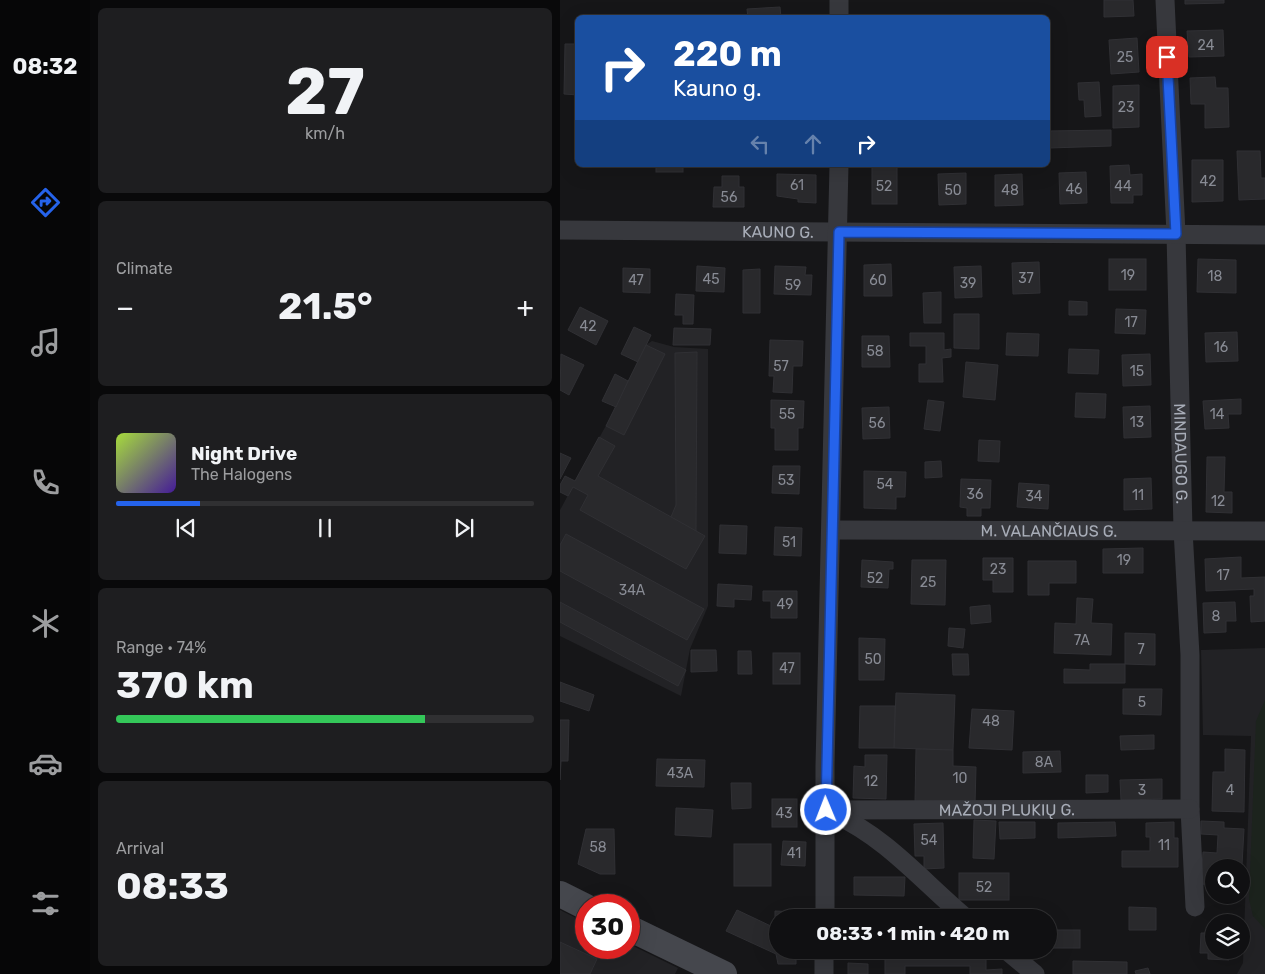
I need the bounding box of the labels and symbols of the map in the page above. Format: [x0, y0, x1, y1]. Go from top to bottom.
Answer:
pin [1146, 36, 1188, 78]
house number: 24 [1198, 37, 1215, 54]
house number: 25 [1117, 49, 1133, 66]
house number: 23 [1118, 99, 1134, 116]
house number: 42 [1200, 173, 1216, 190]
house number: 61 [790, 177, 804, 194]
house number: 52 [876, 178, 892, 195]
house number: 44 [1114, 178, 1132, 195]
house number: 46 [1065, 181, 1083, 198]
house number: 50 [944, 182, 962, 199]
house number: 48 [1001, 182, 1019, 199]
house number: 56 [721, 189, 737, 206]
street label: KAUNO G. [742, 222, 814, 241]
house number: 19 [1121, 267, 1135, 284]
house number: 18 [1208, 268, 1223, 285]
house number: 37 [1018, 270, 1034, 287]
house number: 45 [702, 271, 720, 288]
house number: 47 [628, 272, 644, 289]
house number: 60 [869, 272, 887, 289]
house number: 39 [960, 275, 976, 292]
house number: 59 [785, 277, 801, 294]
house number: 17 [1124, 314, 1138, 331]
house number: 42 [580, 318, 596, 335]
house number: 16 [1214, 339, 1228, 356]
house number: 58 [866, 343, 884, 360]
house number: 57 [773, 358, 789, 375]
house number: 15 [1130, 363, 1144, 380]
street label: MINDAUGO G. [1171, 403, 1192, 504]
house number: 55 [779, 406, 795, 423]
house number: 14 [1210, 406, 1225, 423]
house number: 13 [1130, 414, 1144, 431]
house number: 56 [869, 415, 885, 432]
house number: 53 [778, 472, 794, 489]
house number: 54 [876, 476, 894, 493]
house number: 36 [967, 486, 983, 503]
house number: 11 [1132, 487, 1144, 504]
house number: 34 [1025, 488, 1043, 505]
house number: 12 [1211, 493, 1225, 510]
street label: M. VALANČIAUS G. [981, 520, 1117, 540]
house number: 51 [782, 534, 796, 551]
house number: 19 [1117, 552, 1131, 569]
house number: 23 [990, 561, 1006, 578]
house number: 17 [1216, 567, 1230, 584]
house number: 52 [867, 570, 883, 587]
house number: 25 [920, 574, 936, 591]
house number: 34A [619, 582, 646, 599]
house number: 49 [777, 596, 793, 613]
house number: 8 [1212, 608, 1221, 625]
house number: 7A [1074, 632, 1091, 649]
house number: 7 [1137, 641, 1145, 658]
house number: 50 [864, 651, 882, 668]
house number: 47 [779, 660, 795, 677]
house number: 5 [1138, 694, 1146, 711]
house number: 48 [982, 713, 1000, 730]
house number: 8A [1035, 754, 1054, 771]
house number: 43A [667, 765, 694, 782]
house number: 10 [953, 770, 968, 787]
house number: 12 [864, 773, 878, 790]
house number: 3 [1138, 782, 1146, 799]
house number: 4 [1226, 782, 1235, 799]
position arrow [799, 783, 851, 835]
street label: MAŽOJI PLUKIŲ G. [939, 800, 1075, 819]
house number: 43 [775, 805, 793, 822]
house number: 54 [920, 832, 938, 849]
house number: 11 [1158, 837, 1170, 854]
house number: 58 [589, 839, 607, 856]
house number: 41 [787, 845, 801, 862]
house number: 52 [976, 879, 992, 896]
speed limit sign: 30 [575, 894, 640, 959]

